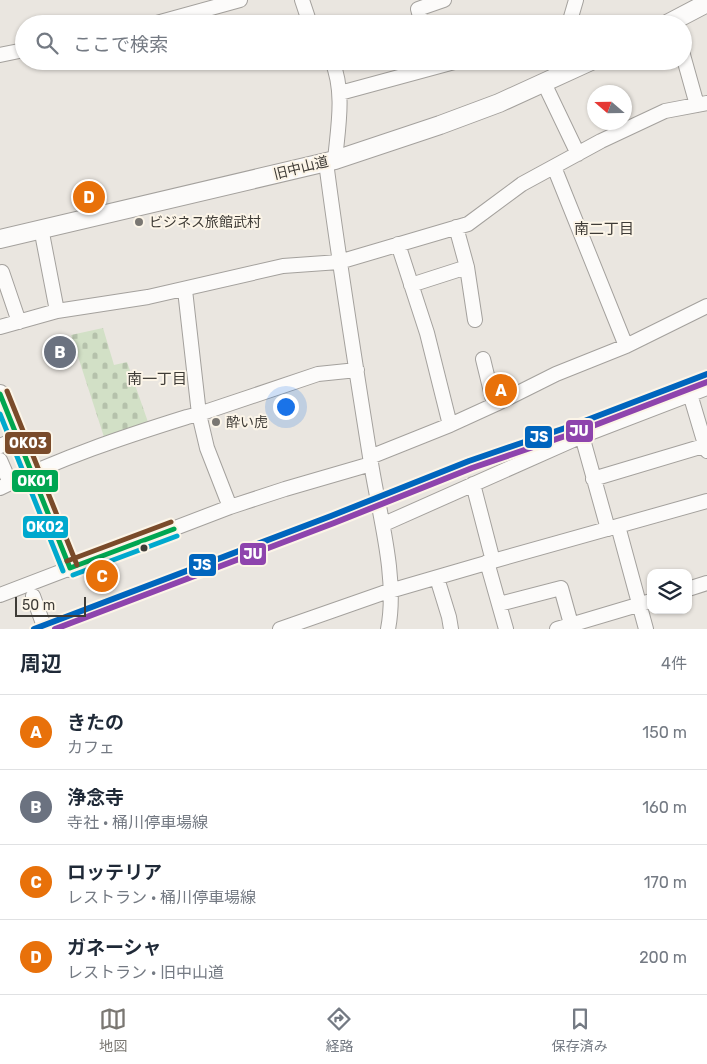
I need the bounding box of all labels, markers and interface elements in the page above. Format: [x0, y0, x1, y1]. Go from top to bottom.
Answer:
search box [15, 15, 692, 70]
icon: search [33, 29, 61, 57]
text: ここで検索 [73, 33, 168, 56]
north arrow [587, 85, 632, 130]
street label: 旧中山道 [272, 153, 330, 183]
pin: D [73, 178, 105, 216]
place label: ビジネス旅館武村 [149, 214, 261, 231]
marker: ビジネス旅館武村 [133, 216, 145, 228]
district label: 南二丁目 [574, 220, 634, 238]
pin: B [44, 333, 76, 371]
district label: 南一丁目 [127, 370, 187, 388]
pin: A [485, 371, 517, 409]
your location [273, 394, 299, 420]
place label: 酔い虎 [226, 414, 268, 431]
marker: 酔い虎 [210, 416, 222, 428]
line badge: JU [565, 419, 594, 443]
text: JU [569, 423, 589, 440]
line badge: JS [524, 425, 553, 449]
text: JS [530, 429, 548, 446]
line badge: OK03 [4, 431, 52, 455]
text: OK03 [9, 435, 47, 452]
line badge: OK01 [11, 469, 59, 493]
text: OK01 [17, 473, 53, 490]
line badge: OK02 [22, 515, 69, 539]
text: OK02 [26, 519, 64, 536]
line badge: JU [239, 542, 267, 566]
unlabelled marker [139, 543, 149, 553]
text: JU [243, 546, 263, 563]
line badge: JS [188, 553, 217, 577]
pin: C [86, 557, 118, 595]
text: JS [193, 557, 211, 574]
map controls [647, 569, 692, 614]
button: layers [647, 569, 692, 614]
scale bar [15, 594, 86, 617]
text: 50 m [22, 597, 55, 614]
text: 周辺 [20, 651, 62, 676]
text: 4件 [661, 654, 687, 673]
text: きたの [67, 711, 124, 734]
text: A [30, 723, 42, 742]
text: 150 m [642, 723, 687, 742]
text: カフェ [67, 738, 115, 757]
text: 浄念寺 [67, 786, 124, 809]
text: B [30, 798, 42, 817]
text: 160 m [642, 798, 687, 817]
text: 寺社 · 桶川停車場線 [67, 813, 208, 832]
text: ロッテリア [67, 861, 162, 884]
text: C [30, 873, 42, 892]
text: 170 m [644, 873, 687, 892]
text: レストラン · 桶川停車場線 [67, 888, 256, 907]
text: ガネーシャ [67, 936, 162, 959]
text: D [30, 948, 42, 967]
text: 200 m [639, 948, 687, 967]
text: レストラン · 旧中山道 [67, 963, 224, 982]
tab: 地図 [99, 1005, 127, 1055]
tab: 経路 [325, 1005, 353, 1055]
tab: 保存済み [552, 1005, 608, 1055]

